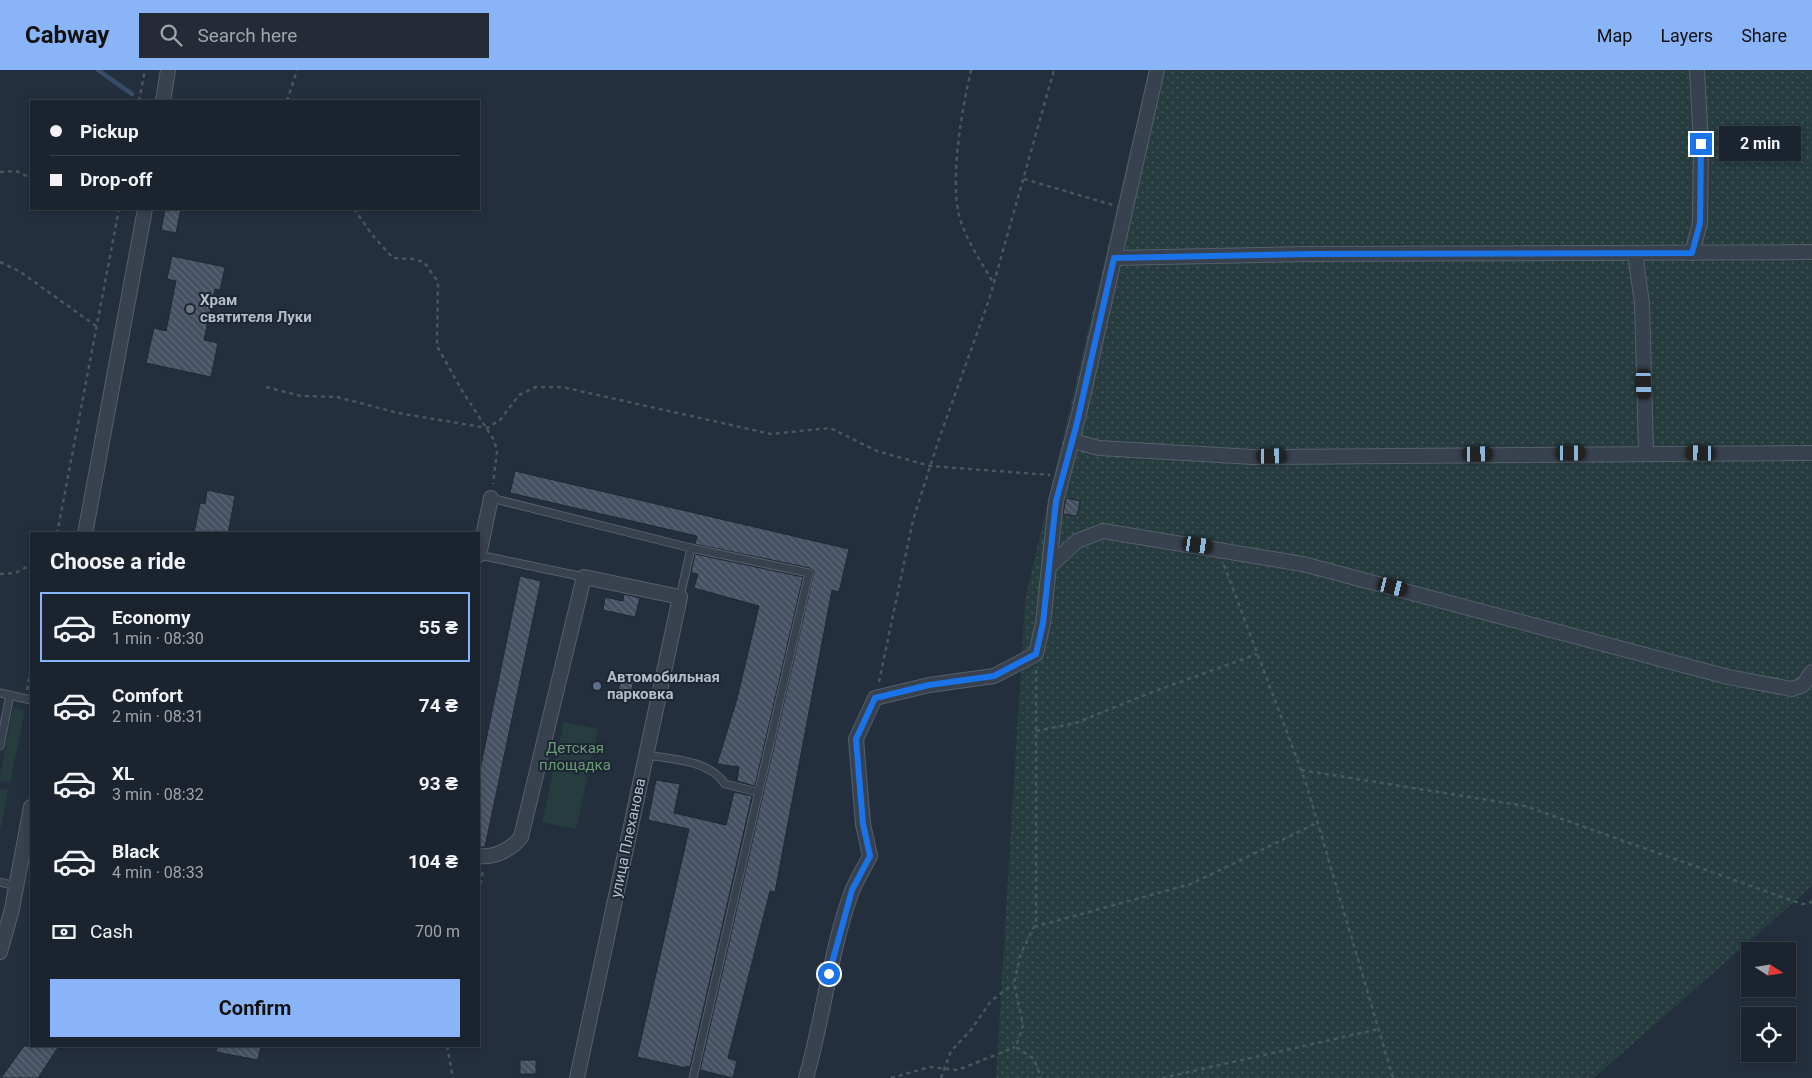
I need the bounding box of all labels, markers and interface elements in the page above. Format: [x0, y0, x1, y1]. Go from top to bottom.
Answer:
search box [139, 13, 489, 58]
text: Cabway [25, 21, 109, 49]
icon: search [157, 21, 185, 49]
text: Search here [197, 24, 297, 47]
text: Map [1597, 25, 1632, 46]
text: Layers [1660, 25, 1713, 46]
text: Share [1741, 25, 1787, 46]
text: Pickup [80, 120, 139, 143]
callout: 2 min [1718, 126, 1801, 162]
route end [1690, 133, 1712, 155]
text: 2 min [1740, 134, 1780, 153]
text: Drop-off [80, 168, 152, 191]
place label: Храм святителя Луки [200, 291, 312, 326]
marker: Храм святителя Луки [184, 303, 196, 315]
car [1635, 369, 1652, 399]
car [1685, 445, 1716, 461]
car [1462, 446, 1493, 462]
car [1556, 446, 1586, 461]
car [1256, 448, 1287, 464]
car [1182, 535, 1213, 555]
text: Choose a ride [50, 549, 186, 574]
car [1376, 576, 1409, 598]
icon: car [52, 605, 97, 650]
text: Economy [112, 606, 191, 629]
text: 55 ₴ [419, 616, 458, 639]
text: 1 min · 08:30 [112, 629, 204, 648]
place label: Автомобильная парковка [607, 668, 720, 703]
marker: Автомобильная парковка [591, 680, 603, 692]
icon: car [52, 683, 97, 728]
text: Comfort [112, 684, 183, 707]
text: 74 ₴ [419, 694, 458, 717]
text: 2 min · 08:31 [112, 707, 204, 726]
park label: Детская площадка [539, 739, 611, 774]
icon: car [52, 761, 97, 806]
text: XL [112, 762, 134, 785]
text: 93 ₴ [419, 772, 458, 795]
street label: улица Плеханова [607, 777, 649, 899]
text: 3 min · 08:32 [112, 785, 204, 804]
icon: car [52, 839, 97, 884]
text: Black [112, 840, 159, 863]
text: 104 ₴ [408, 850, 458, 873]
text: 4 min · 08:33 [112, 863, 204, 882]
icon: cash [50, 918, 78, 946]
text: Cash [90, 920, 133, 943]
text: 700 m [415, 922, 460, 941]
north arrow [1741, 942, 1796, 998]
map controls [1741, 942, 1796, 1062]
route start [818, 963, 840, 985]
button: Confirm [50, 979, 460, 1037]
button: locate [1741, 1007, 1796, 1062]

